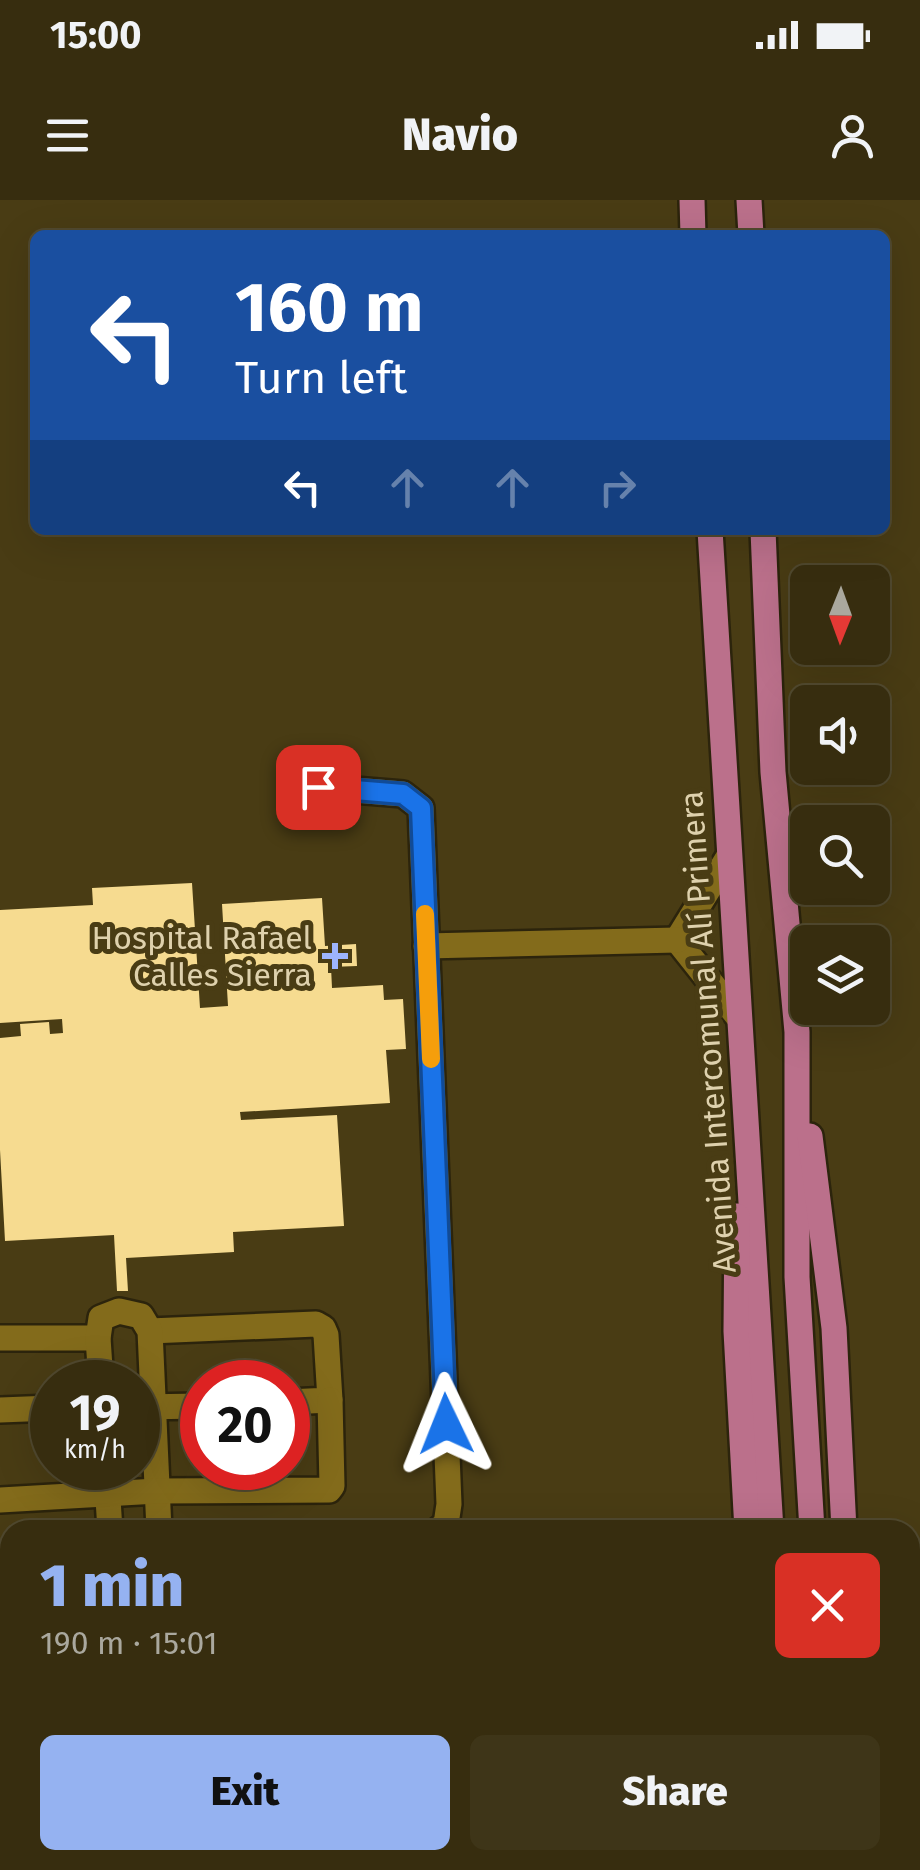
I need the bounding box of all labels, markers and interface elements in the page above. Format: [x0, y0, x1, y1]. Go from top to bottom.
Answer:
text: 15:00 [50, 12, 142, 58]
icon: menu [40, 108, 95, 163]
text: Navio [402, 108, 518, 162]
icon: person [825, 108, 880, 163]
text: 160 m [235, 266, 424, 350]
icon: left [70, 270, 200, 400]
text: Turn left [235, 351, 407, 405]
icon: left [275, 460, 330, 515]
icon: ahead [380, 460, 435, 515]
icon: ahead [485, 460, 540, 515]
icon: right [590, 460, 645, 515]
north arrow [790, 565, 890, 665]
map controls [790, 565, 890, 1025]
button: sound [790, 685, 890, 785]
pin [276, 745, 361, 830]
icon: arrive [291, 760, 346, 815]
street label: Avenida Intercomunal Alí Primera [672, 790, 744, 1274]
button: search [790, 805, 890, 905]
place label: Hospital Rafael Calles Sierra [92, 919, 312, 994]
button: layers [790, 925, 890, 1025]
marker: Hospital Rafael Calles Sierra [322, 943, 348, 969]
speed limit sign: 20 [180, 1360, 310, 1490]
position arrow [394, 1372, 498, 1476]
text: 19 [69, 1383, 121, 1443]
text: km/h [64, 1435, 126, 1465]
text: 1 min [40, 1550, 184, 1622]
button: close [775, 1553, 880, 1658]
text: 190 m · 15:01 [40, 1624, 218, 1662]
button: Exit [40, 1735, 450, 1850]
button: Share [470, 1735, 880, 1850]

